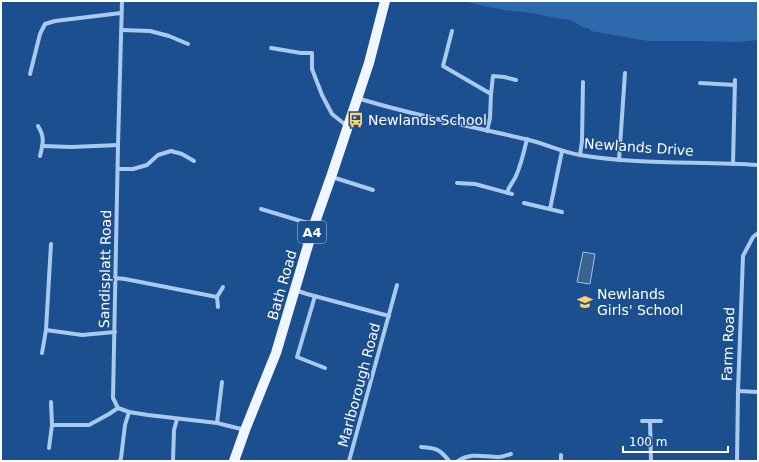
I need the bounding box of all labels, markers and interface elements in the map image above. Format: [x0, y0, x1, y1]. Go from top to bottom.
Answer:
bus stop icon: Newlands School [347, 111, 365, 129]
place label: Newlands School [368, 112, 487, 128]
street label: Newlands Drive [584, 135, 694, 159]
street label: Sandisplatt Road [96, 210, 114, 328]
road number: A4 [298, 221, 326, 243]
street label: Bath Road [264, 248, 300, 322]
place label: Newlands Girls' School [597, 286, 683, 318]
school or university icon: Newlands Girls' School [576, 293, 594, 311]
street label: Farm Road [719, 307, 737, 381]
street label: Marlborough Road [335, 321, 383, 449]
scale bar [623, 428, 728, 454]
text: 100 m [629, 435, 667, 449]

